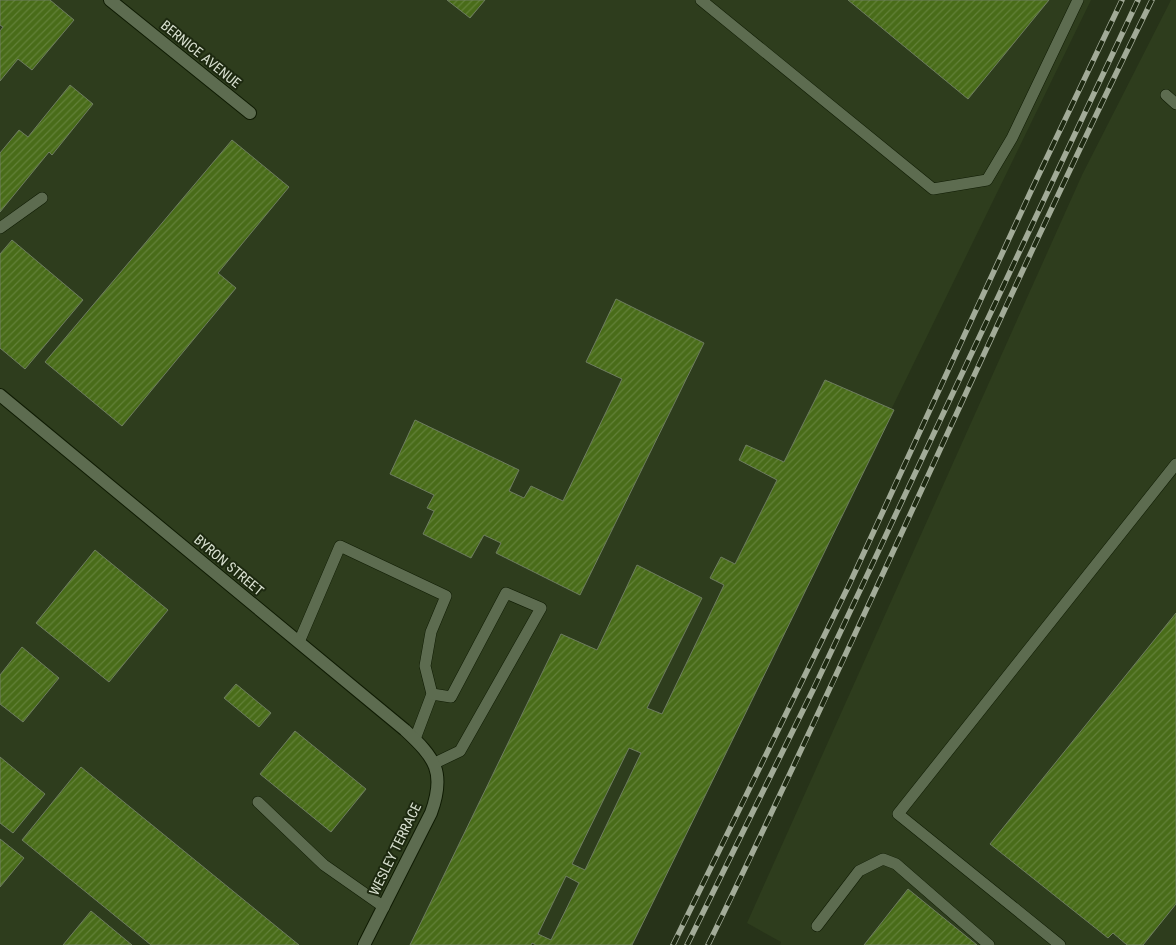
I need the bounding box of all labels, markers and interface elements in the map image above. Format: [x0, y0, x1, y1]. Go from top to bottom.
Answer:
street label: BERNICE AVENUE [158, 17, 244, 91]
street label: BYRON STREET [191, 531, 267, 599]
street label: WESLEY TERRACE [366, 800, 424, 898]

